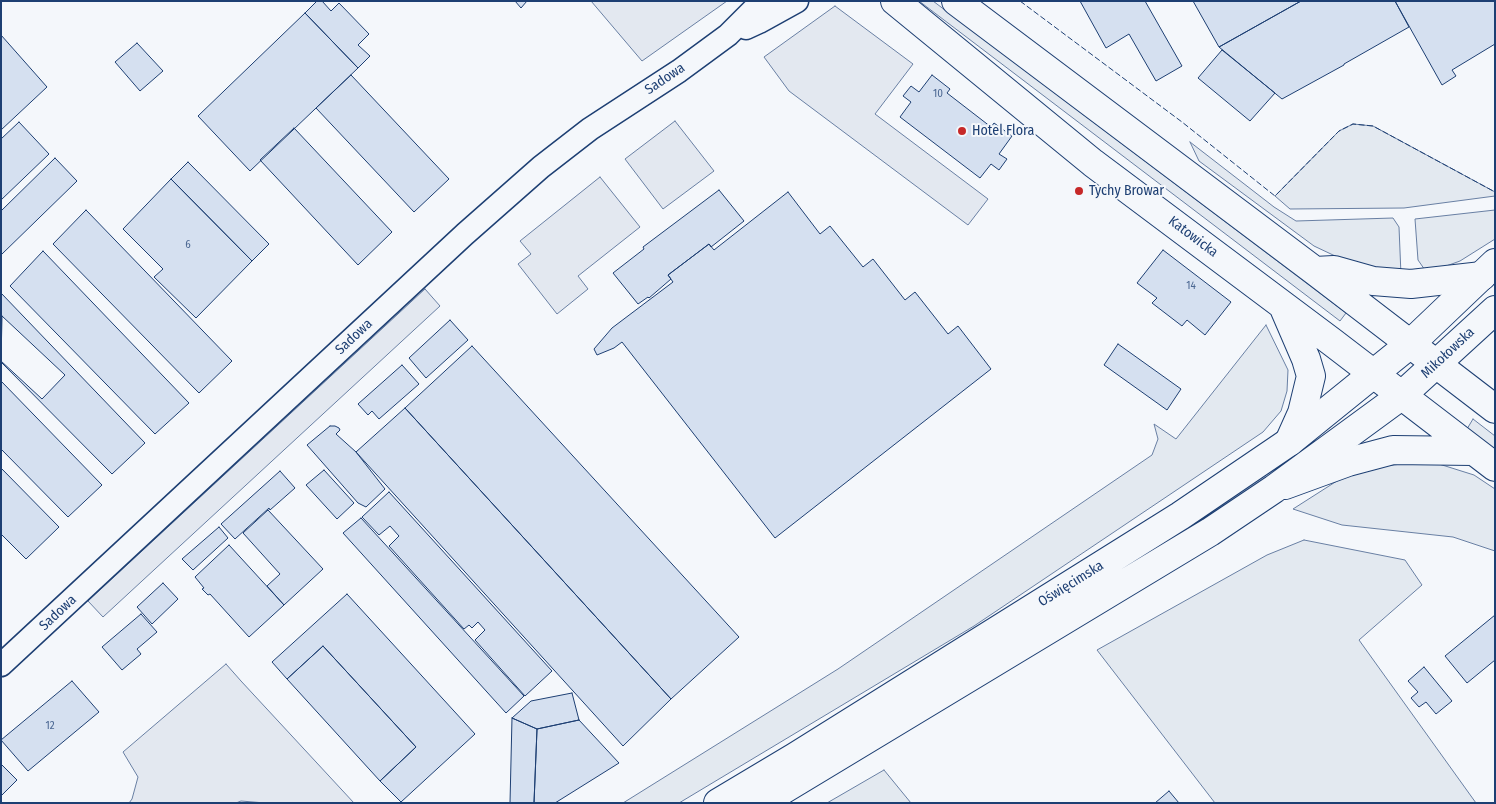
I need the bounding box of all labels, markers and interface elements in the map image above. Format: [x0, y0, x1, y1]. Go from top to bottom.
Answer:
street label: Sadowa [642, 60, 688, 98]
house number: 10 [933, 87, 943, 101]
place label: Hotel Flora [972, 123, 1034, 139]
marker: Hotel Flora [956, 125, 968, 137]
place label: Tychy Browar [1089, 183, 1164, 199]
marker: Tychy Browar [1073, 185, 1085, 197]
street label: Katowicka [1165, 213, 1221, 261]
house number: 6 [185, 238, 191, 252]
house number: 14 [1186, 279, 1196, 293]
street label: Sadowa [332, 316, 376, 358]
street label: Mikołowska [1418, 324, 1478, 382]
street label: Oświęcimska [1035, 557, 1107, 611]
street label: Sadowa [36, 592, 80, 634]
house number: 12 [45, 719, 55, 733]

